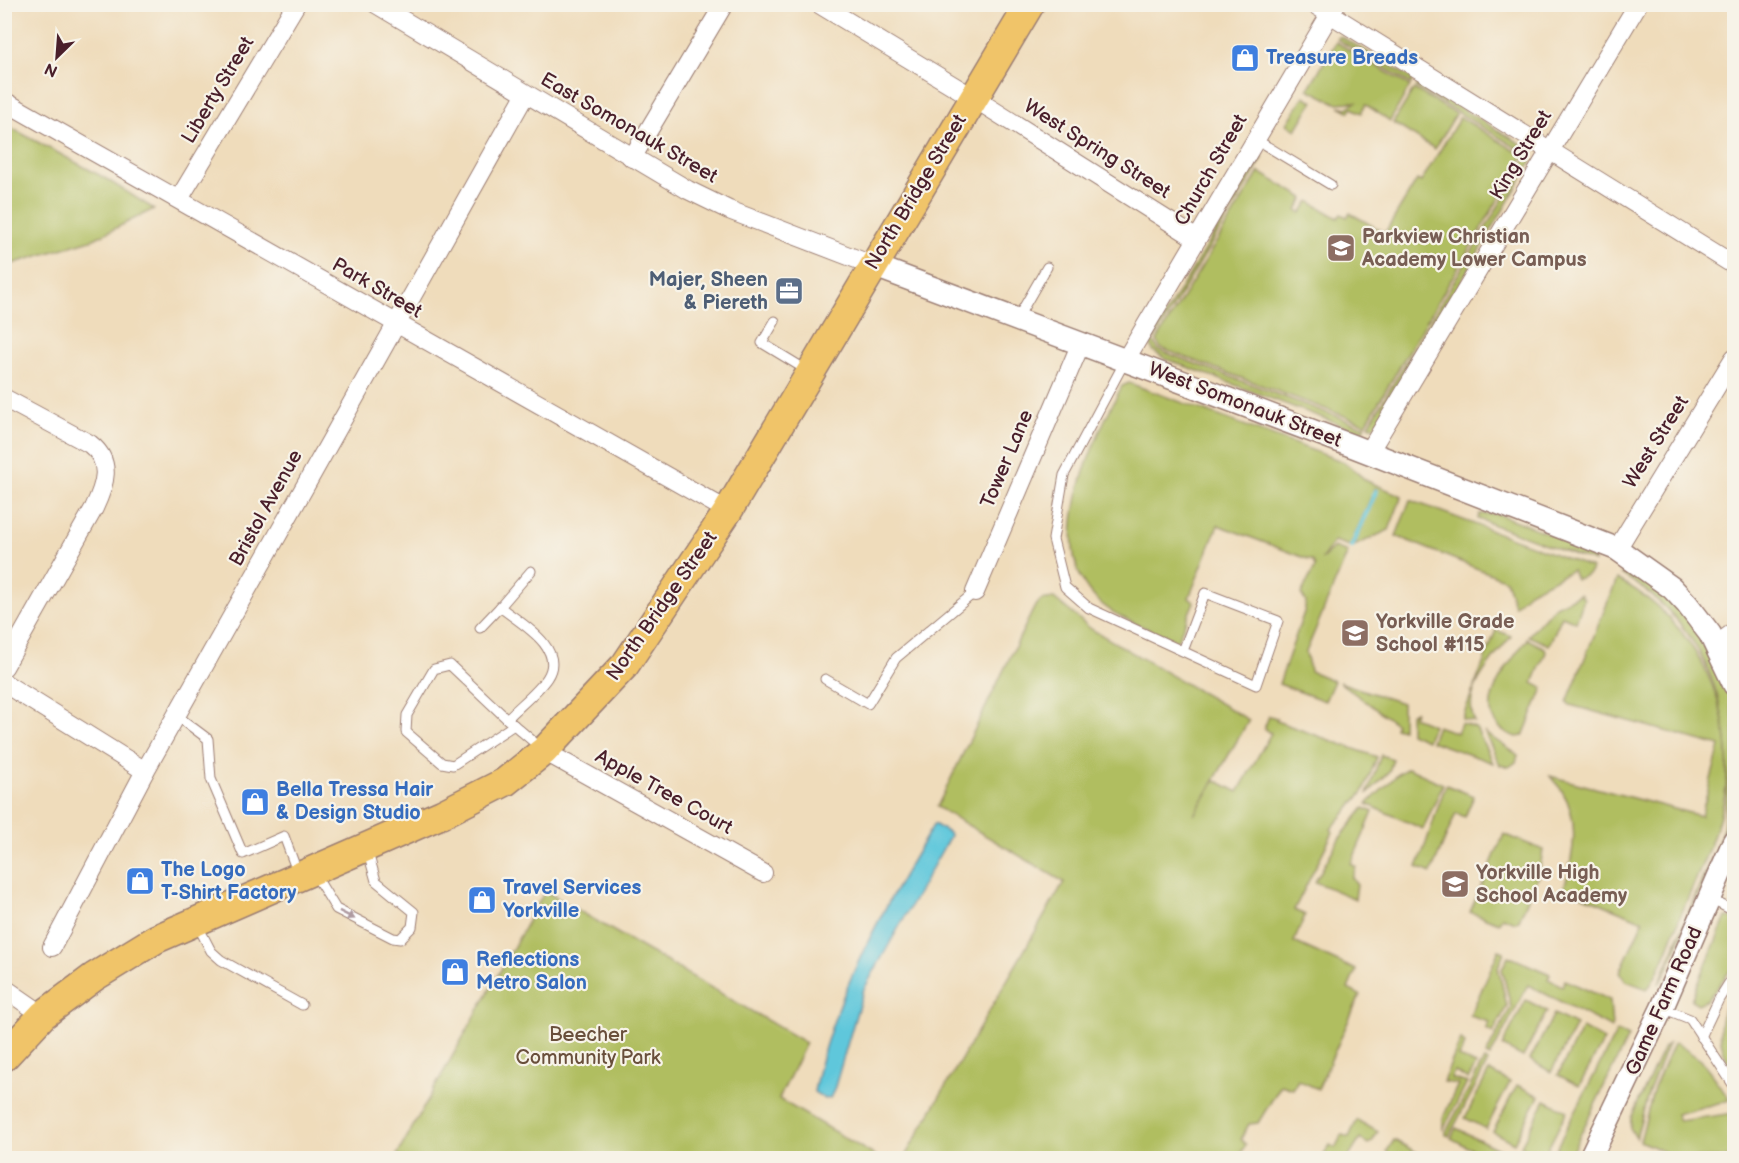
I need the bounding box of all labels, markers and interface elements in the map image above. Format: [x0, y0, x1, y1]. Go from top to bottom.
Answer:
north arrow [27, 27, 87, 87]
street label: Liberty Street [177, 32, 259, 148]
shop icon: Treasure Breads [1229, 42, 1261, 74]
place label: Treasure Breads [1266, 46, 1418, 70]
text: N [42, 58, 61, 80]
street label: East Somonauk Street [536, 68, 722, 188]
street label: West Spring Street [1019, 94, 1175, 204]
street label: King Street [1485, 106, 1557, 204]
street label: North Bridge Street [860, 110, 972, 274]
street label: Church Street [1169, 110, 1253, 230]
place label: Parkview Christian Academy Lower Campus [1361, 225, 1587, 272]
school or university icon: Parkview Christian Academy Lower Campus [1325, 232, 1357, 264]
street label: Park Street [328, 253, 426, 323]
place label: Majer, Sheen & Piereth [649, 268, 768, 315]
office icon: Majer, Sheen & Piereth [773, 275, 805, 307]
street label: West Somonauk Street [1145, 357, 1345, 453]
street label: West Street [1618, 391, 1694, 493]
street label: Tower Lane [976, 406, 1038, 512]
street label: Bristol Avenue [224, 445, 308, 570]
street label: North Bridge Street [601, 527, 723, 685]
place label: Yorkville Grade School #115 [1376, 610, 1514, 657]
school or university icon: Yorkville Grade School #115 [1339, 617, 1371, 649]
street label: Apple Tree Court [591, 744, 737, 840]
place label: Bella Tressa Hair & Design Studio [276, 778, 434, 825]
shop icon: Bella Tressa Hair & Design Studio [239, 786, 271, 818]
place label: The Logo T-Shirt Factory [161, 858, 297, 905]
place label: Yorkville High School Academy [1476, 861, 1628, 908]
shop icon: The Logo T-Shirt Factory [124, 865, 156, 897]
school or university icon: Yorkville High School Academy [1439, 868, 1471, 900]
place label: Travel Services Yorkville [503, 876, 642, 923]
shop icon: Travel Services Yorkville [466, 884, 498, 916]
one-way arrow [339, 911, 356, 920]
street label: Game Farm Road [1620, 923, 1708, 1079]
place label: Reflections Metro Salon [476, 948, 587, 995]
shop icon: Reflections Metro Salon [439, 956, 471, 988]
park label: Beecher Community Park [515, 1023, 661, 1070]

